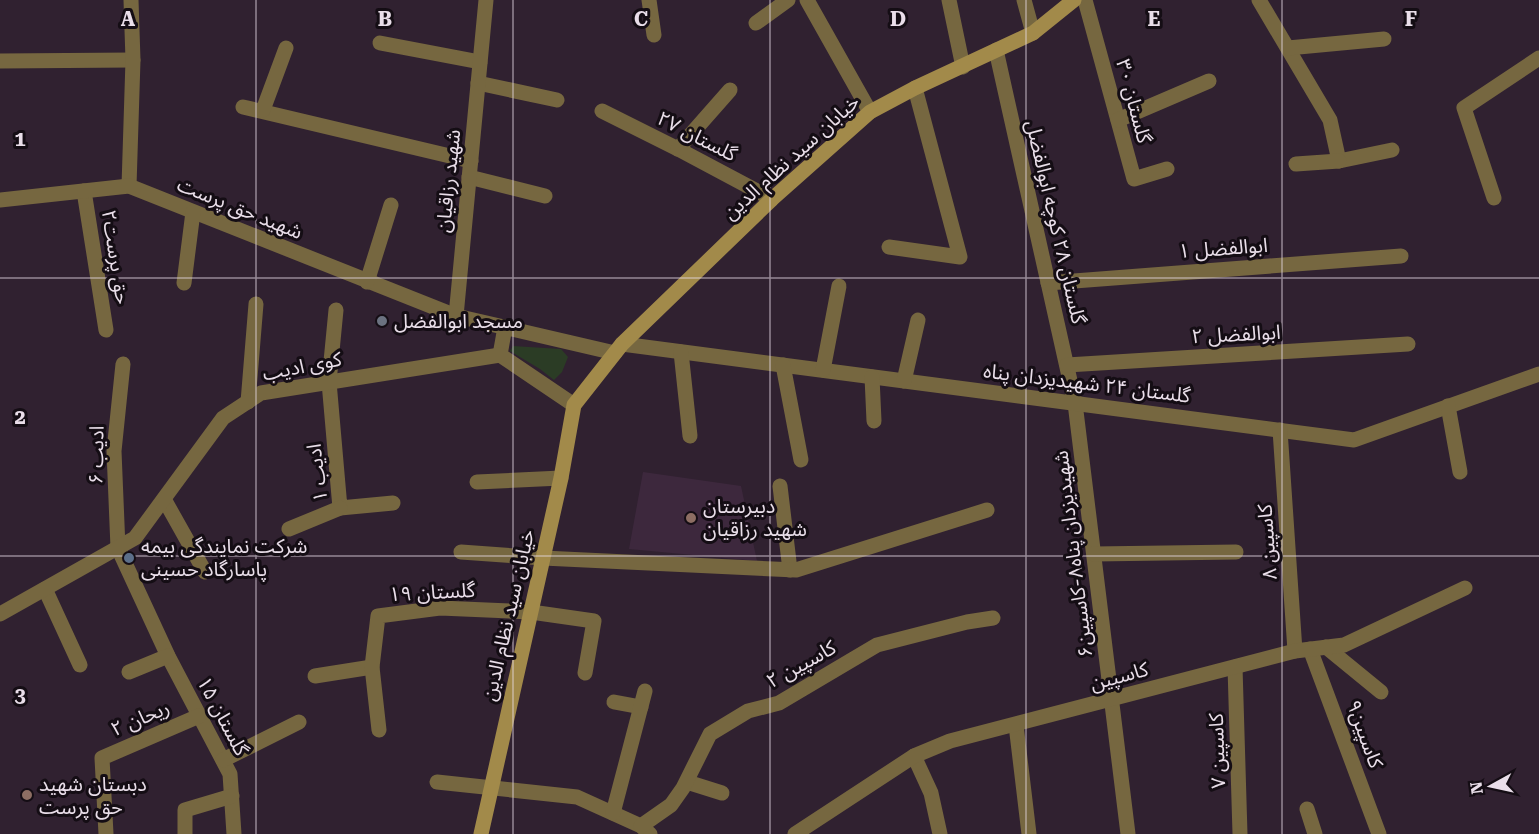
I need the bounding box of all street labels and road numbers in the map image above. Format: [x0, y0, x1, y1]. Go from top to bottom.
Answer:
street label: گلستان ۳۰ [1111, 56, 1157, 146]
street label: خیابان سید نظام الدین [718, 89, 866, 227]
street label: گلستان ۲۷ [653, 106, 742, 167]
street label: گلستان ۲۸ کوچه ابوالفضل [1020, 118, 1091, 327]
street label: شهید رزاقیان [431, 128, 465, 234]
street label: شهید حق پرست [173, 172, 306, 245]
street label: حق پرست۲ [96, 208, 135, 306]
street label: ابوالفضل ۱ [1177, 233, 1269, 263]
street label: ابوالفضل ۲ [1191, 320, 1281, 348]
street label: کوی ادیب [260, 346, 344, 385]
street label: گلستان ۲۴ شهیدیزدان پناه [982, 358, 1193, 409]
street label: ادیب ۶ [83, 425, 109, 485]
street label: ادیب ۱ [302, 442, 332, 504]
street label: شهیدیزدان پناه۸-کاسپین۶ [1048, 449, 1099, 659]
street label: کاسپین ۸ [1252, 503, 1283, 581]
street label: خیابان سید نظام الدین [477, 527, 542, 704]
street label: گلستان ۱۹ [388, 578, 476, 606]
street label: کاسپین ۲ [762, 635, 841, 694]
street label: کاسپین [1087, 657, 1152, 696]
street label: گلستان ۱۵ [192, 672, 254, 760]
street label: ریحان ۲ [107, 695, 173, 741]
street label: کاسپین۹ [1341, 697, 1389, 772]
street label: کاسپین ۷ [1204, 712, 1231, 789]

